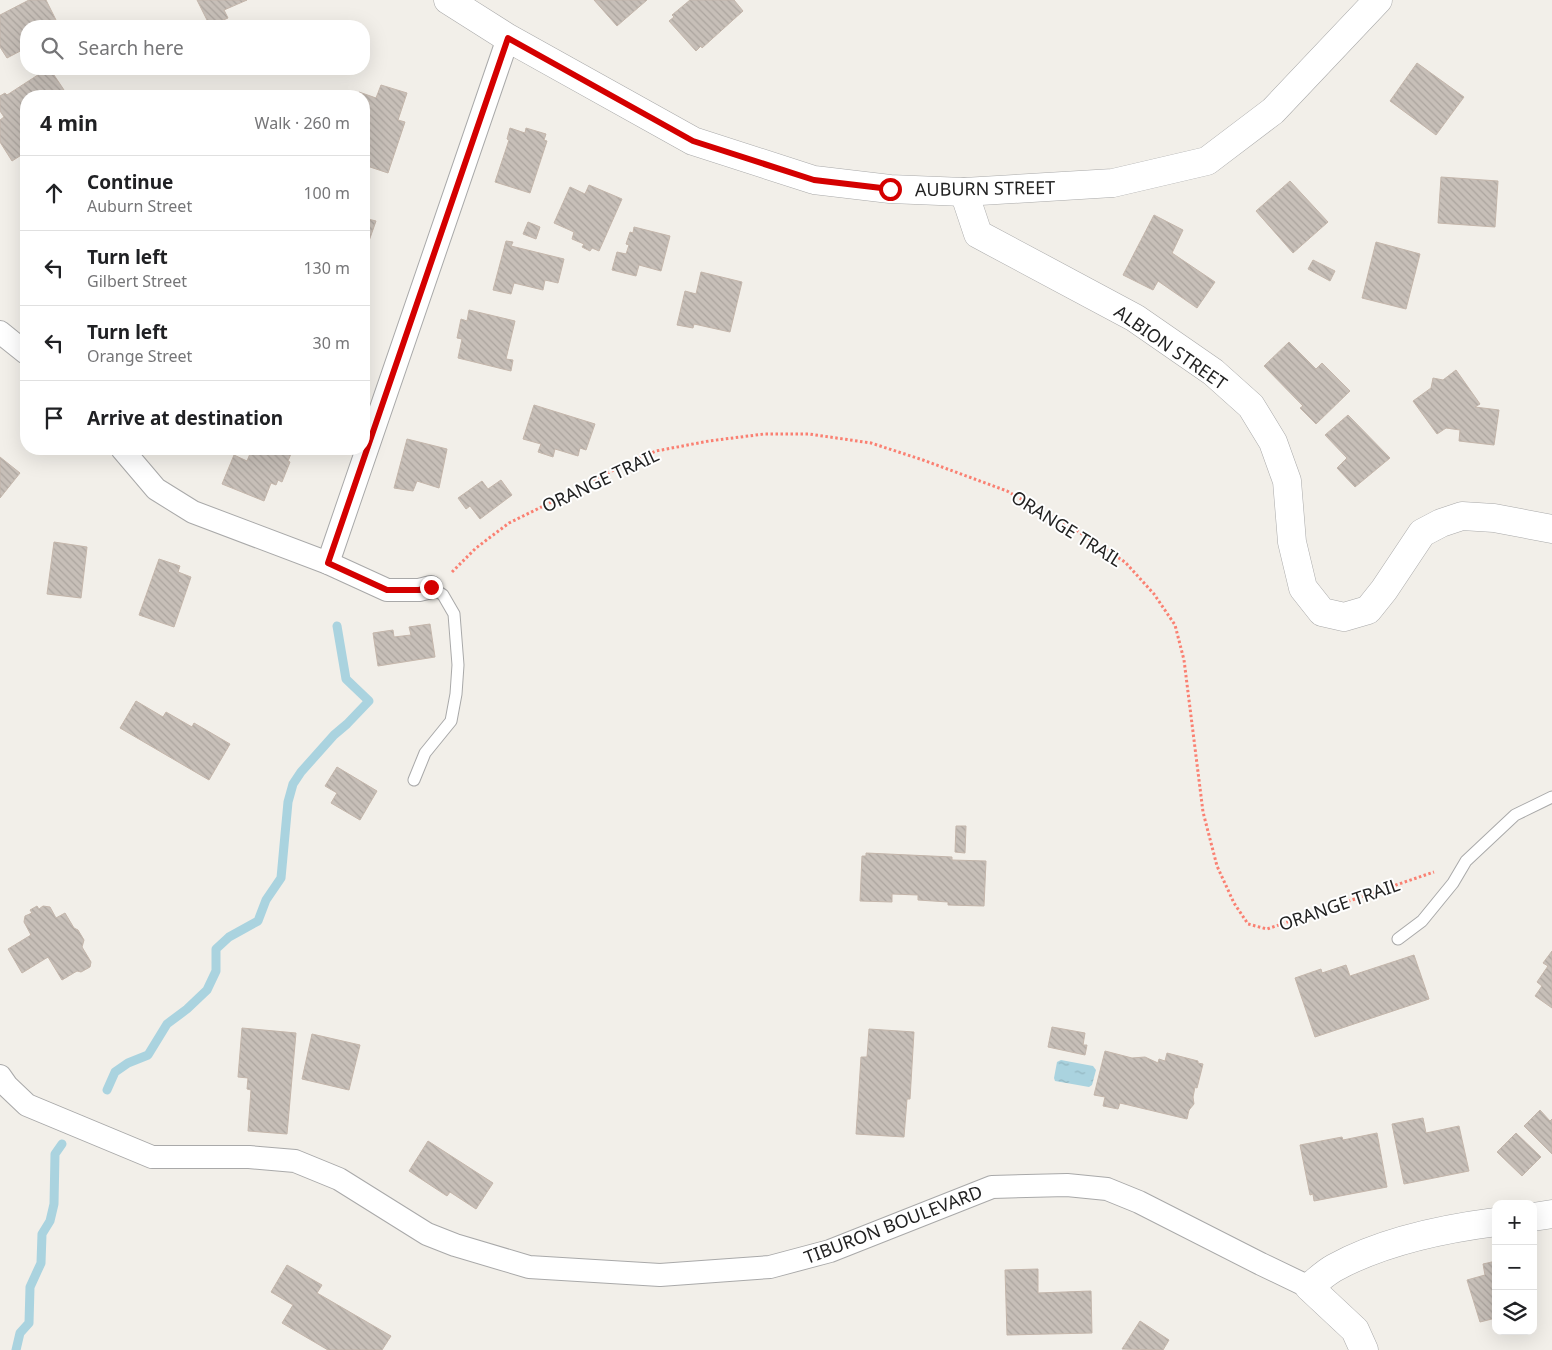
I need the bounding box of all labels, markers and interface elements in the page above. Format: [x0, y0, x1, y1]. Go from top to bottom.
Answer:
search box [20, 20, 370, 75]
icon: search [38, 34, 66, 62]
text: Search here [78, 35, 184, 61]
text: 4 min [40, 109, 98, 137]
text: Walk · 260 m [255, 112, 350, 134]
text: Continue [87, 169, 173, 195]
street label: AUBURN STREET [915, 175, 1055, 201]
route start [879, 178, 902, 201]
icon: ahead [40, 179, 68, 207]
text: 100 m [303, 182, 350, 204]
text: Auburn Street [87, 195, 192, 217]
text: Turn left [87, 244, 168, 270]
icon: left [40, 254, 68, 282]
text: 130 m [303, 257, 350, 279]
text: Gilbert Street [87, 270, 187, 292]
street label: ALBION STREET [1110, 299, 1232, 395]
text: Turn left [87, 319, 168, 345]
icon: left [40, 329, 68, 357]
text: 30 m [313, 332, 350, 354]
text: Orange Street [87, 345, 192, 367]
icon: arrive [40, 404, 68, 432]
text: Arrive at destination [87, 405, 283, 431]
street label: ORANGE TRAIL [538, 442, 662, 518]
street label: ORANGE TRAIL [1007, 484, 1127, 572]
route end [420, 576, 443, 599]
street label: ORANGE TRAIL [1275, 872, 1403, 936]
street label: TIBURON BOULEVARD [801, 1179, 985, 1269]
map controls [1492, 1200, 1537, 1335]
button: + [1492, 1200, 1537, 1245]
button: − [1492, 1245, 1537, 1290]
button: layers [1492, 1290, 1537, 1335]

